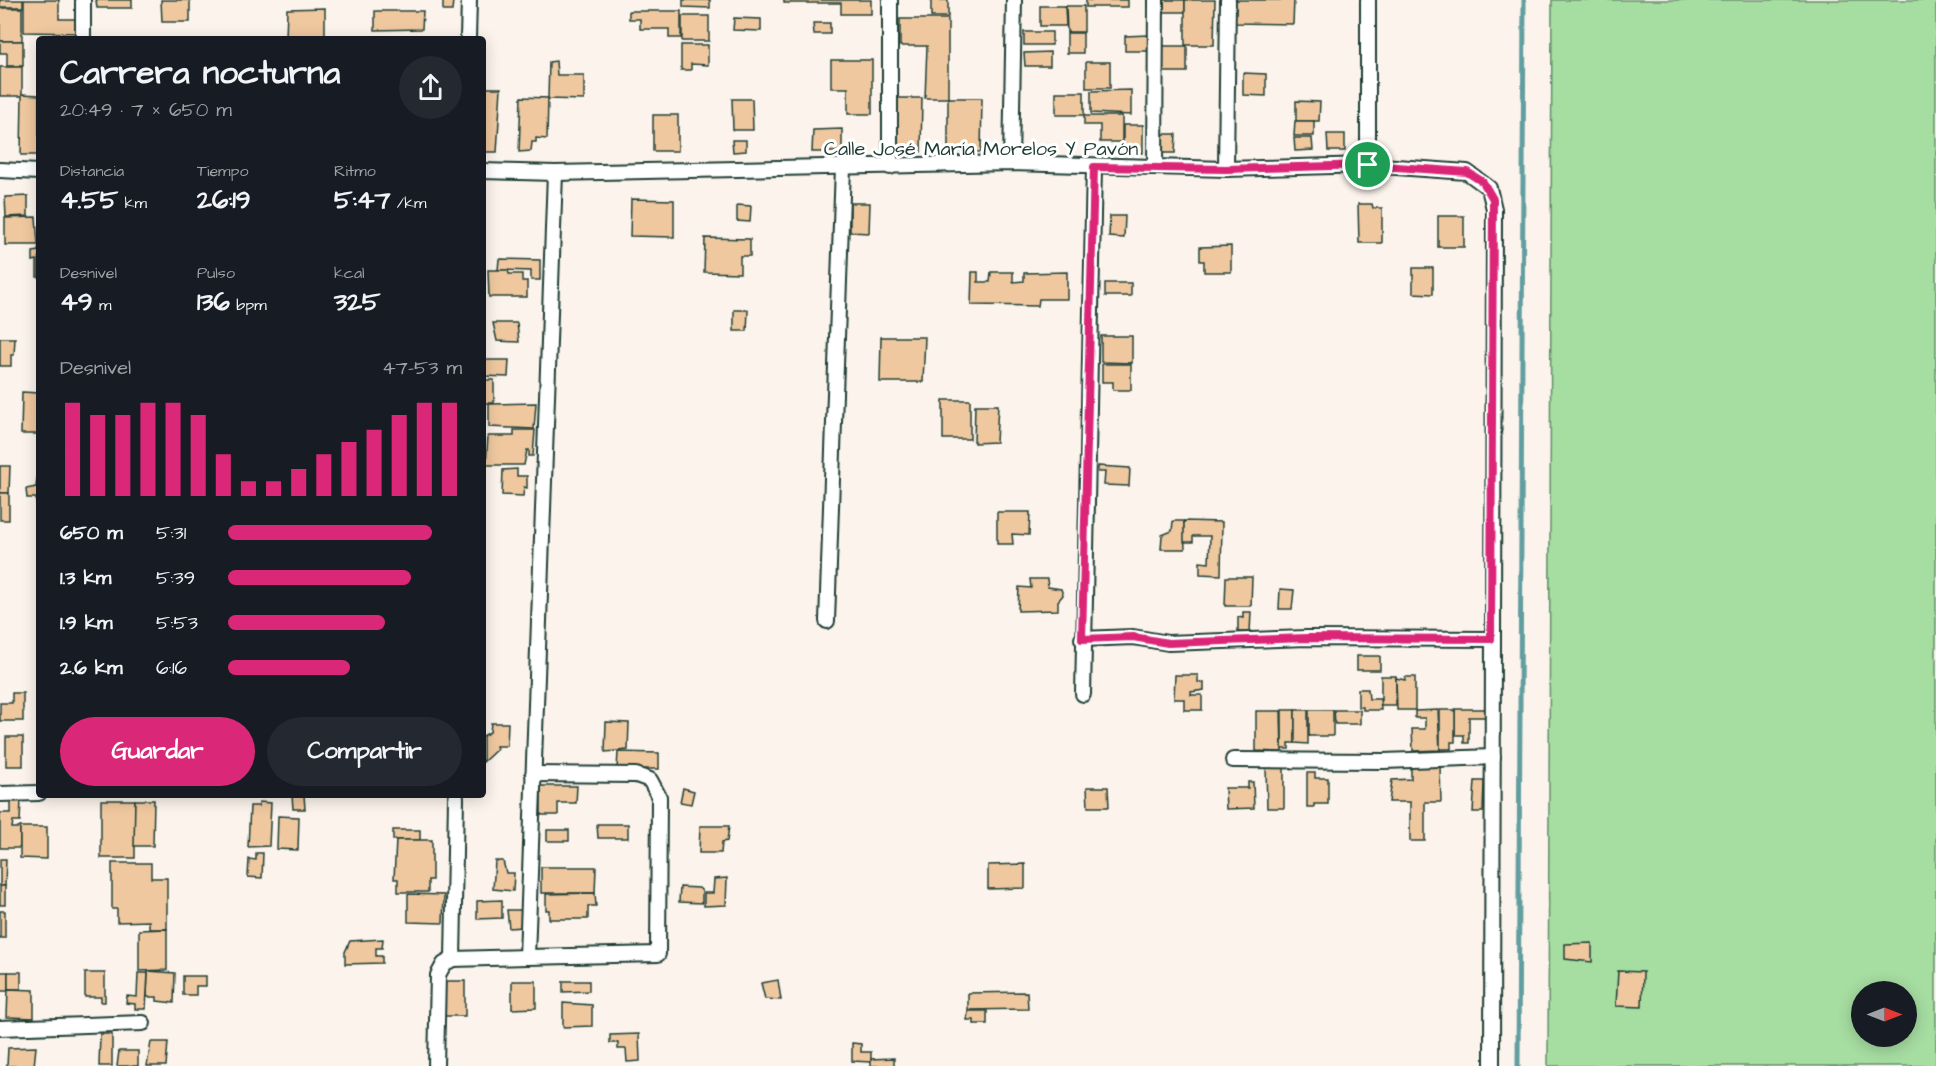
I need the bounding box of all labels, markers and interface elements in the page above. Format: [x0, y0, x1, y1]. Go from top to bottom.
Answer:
text: Carrera nocturna [60, 50, 340, 96]
button: share [399, 56, 462, 119]
text: 20:49 · 7 × 650 m [60, 96, 232, 124]
street label: Calle José María Morelos Y Pavón [824, 135, 1138, 163]
pin [1342, 139, 1393, 190]
icon: arrive [1351, 148, 1384, 181]
text: Distancia [60, 160, 124, 182]
text: Tiempo [197, 160, 248, 182]
text: Ritmo [334, 160, 376, 182]
text: 4.55 [60, 182, 118, 218]
text: 26:19 [197, 182, 251, 218]
text: 5:47 [334, 182, 390, 218]
text: km [118, 192, 147, 214]
text: /km [390, 192, 426, 214]
text: Desnivel [60, 262, 117, 284]
text: Pulso [197, 262, 235, 284]
text: kcal [334, 262, 365, 284]
text: 49 [60, 284, 93, 320]
text: 136 [197, 284, 230, 320]
text: 325 [334, 284, 381, 320]
text: m [93, 294, 111, 316]
text: bpm [230, 294, 267, 316]
text: Desnivel [60, 354, 131, 382]
text: 47–53 m [382, 354, 462, 382]
text: 650 m [60, 519, 123, 547]
text: 5:31 [156, 519, 186, 547]
text: 1.3 km [60, 564, 111, 592]
text: 5:39 [156, 564, 195, 592]
text: 1.9 km [60, 609, 113, 637]
text: 5:53 [156, 609, 198, 637]
text: 2.6 km [60, 654, 123, 682]
text: 6:16 [156, 654, 187, 682]
button: Guardar [60, 717, 255, 786]
button: Compartir [267, 717, 462, 786]
north arrow [1851, 981, 1917, 1047]
map controls [1851, 981, 1917, 1047]

